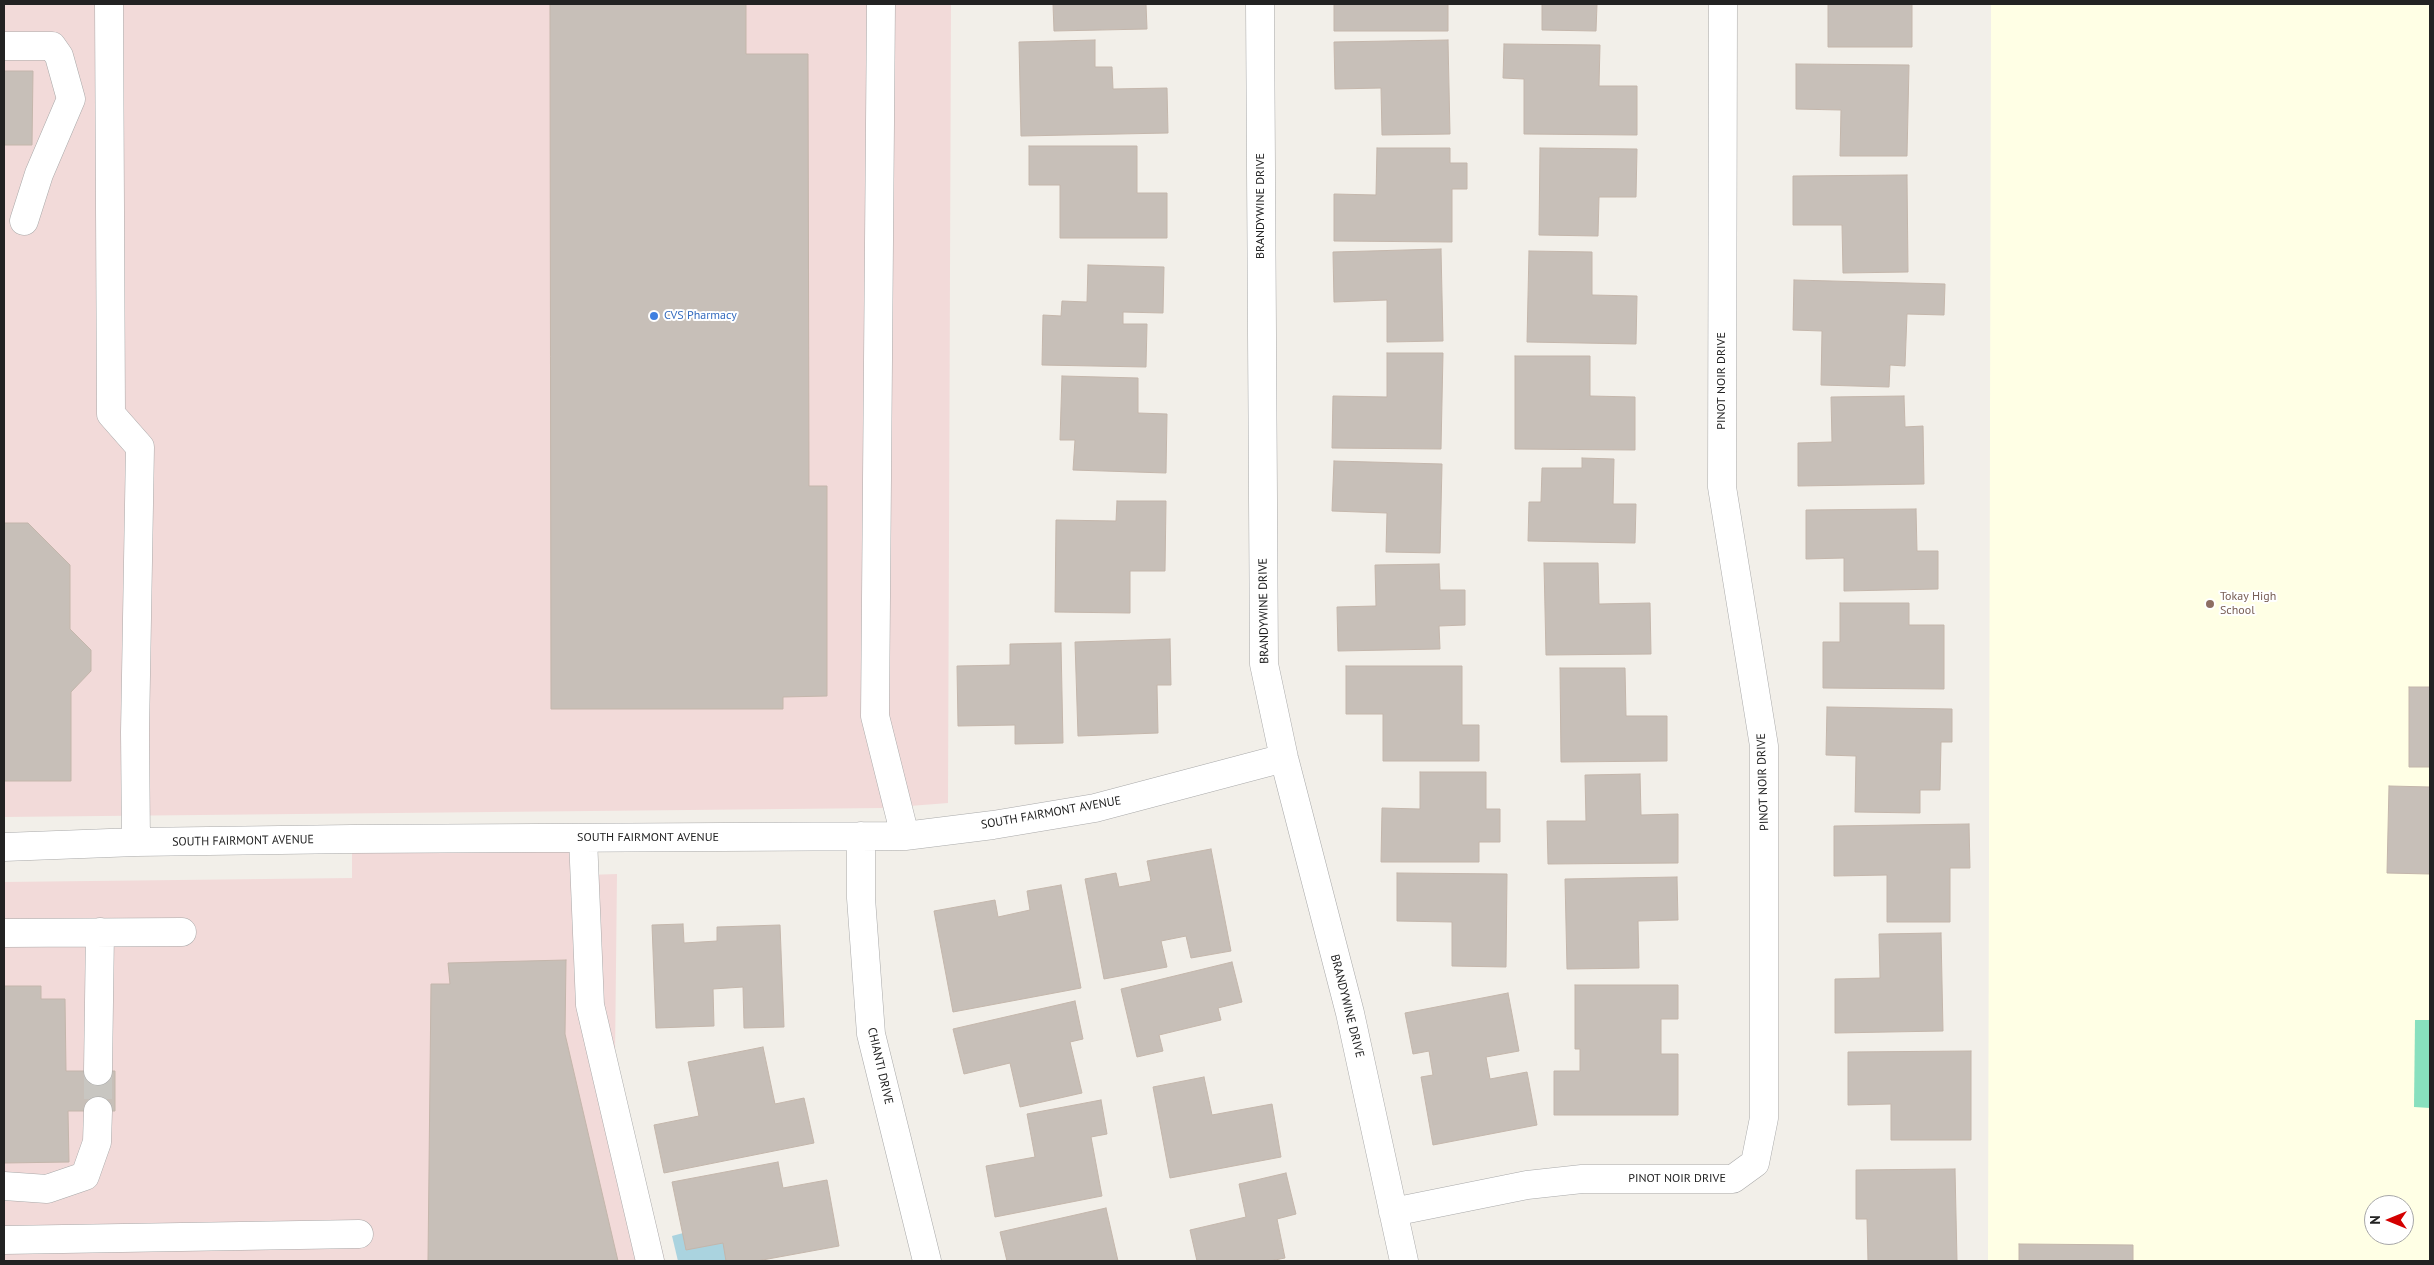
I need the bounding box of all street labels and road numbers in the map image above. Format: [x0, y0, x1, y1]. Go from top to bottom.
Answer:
street label: BRANDYWINE DRIVE [1254, 153, 1268, 259]
street label: PINOT NOIR DRIVE [1715, 332, 1729, 430]
street label: BRANDYWINE DRIVE [1256, 558, 1272, 664]
street label: PINOT NOIR DRIVE [1754, 733, 1772, 831]
street label: SOUTH FAIRMONT AVENUE [980, 794, 1122, 832]
street label: SOUTH FAIRMONT AVENUE [577, 831, 719, 845]
street label: SOUTH FAIRMONT AVENUE [172, 833, 314, 849]
street label: BRANDYWINE DRIVE [1327, 953, 1367, 1059]
street label: CHIANTI DRIVE [864, 1026, 896, 1106]
street label: PINOT NOIR DRIVE [1628, 1172, 1726, 1186]

